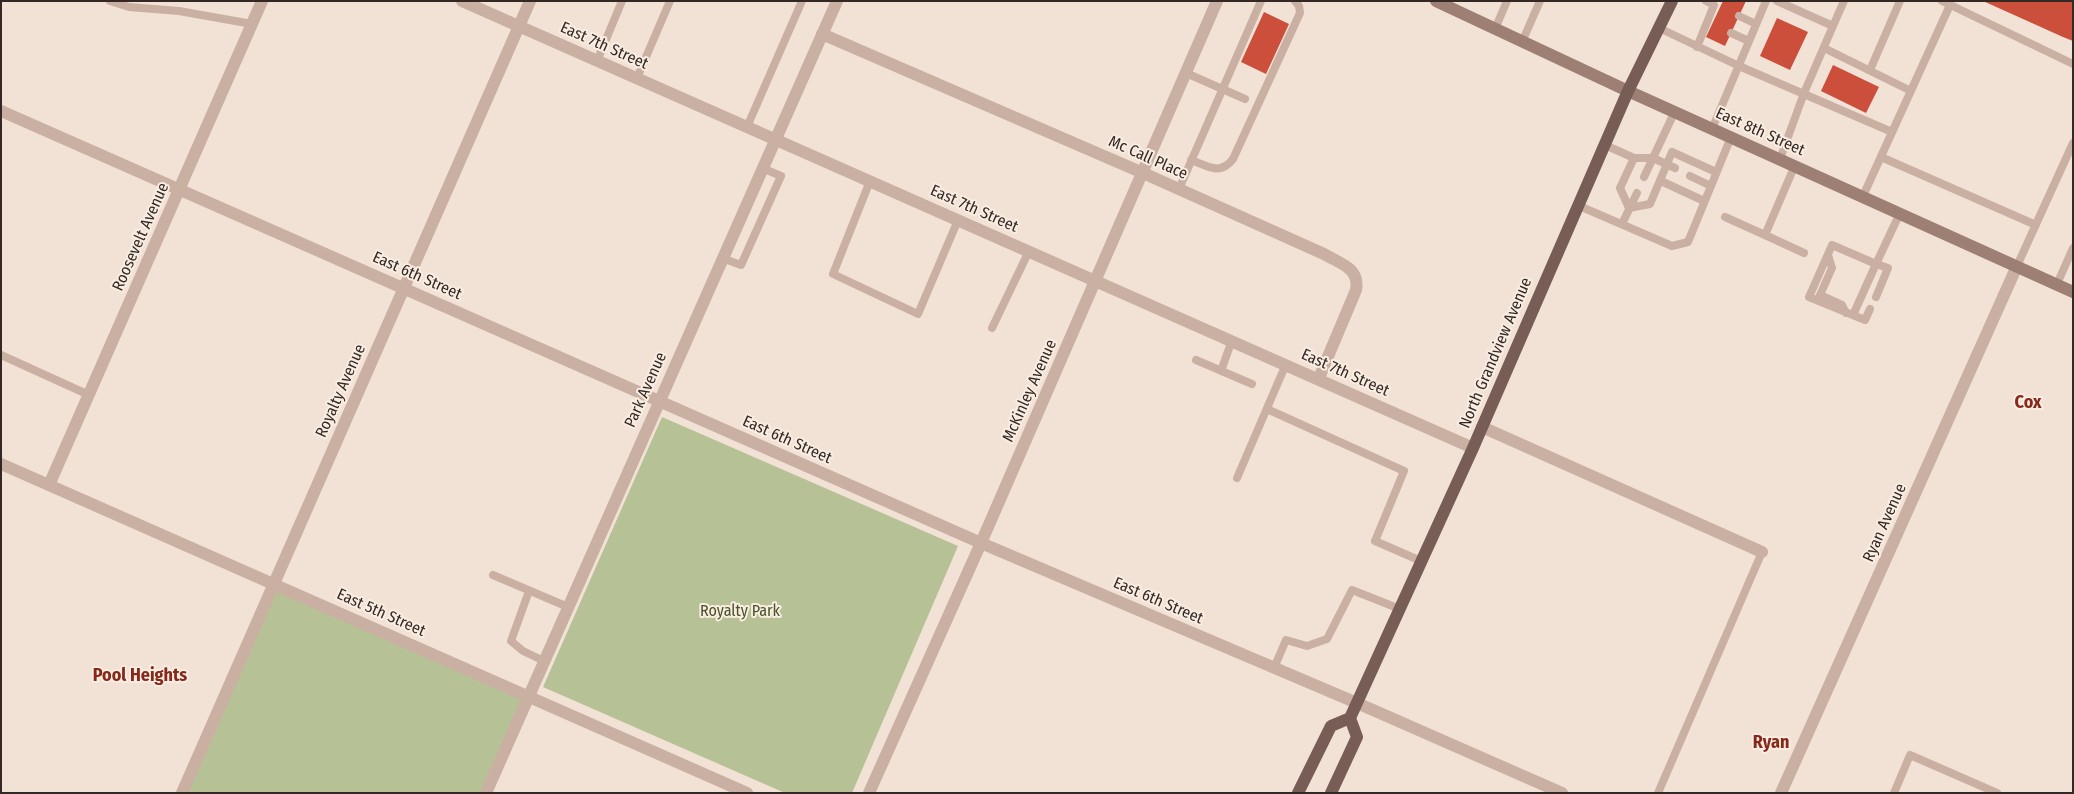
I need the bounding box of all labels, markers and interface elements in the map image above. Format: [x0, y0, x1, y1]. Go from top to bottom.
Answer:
street label: East 7th Street [557, 18, 651, 74]
street label: East 8th Street [1712, 104, 1808, 160]
street label: Mc Call Place [1106, 132, 1190, 184]
street label: Roosevelt Avenue [109, 180, 173, 294]
street label: East 7th Street [927, 181, 1021, 237]
street label: East 6th Street [369, 248, 465, 304]
street label: North Grandview Avenue [1456, 275, 1536, 431]
street label: McKinley Avenue [999, 337, 1061, 445]
street label: Royalty Avenue [312, 342, 370, 440]
street label: East 7th Street [1298, 345, 1392, 401]
street label: Park Avenue [621, 349, 671, 431]
district label: Cox [2015, 392, 2041, 414]
street label: East 6th Street [739, 412, 835, 468]
street label: Ryan Avenue [1859, 481, 1911, 565]
street label: East 6th Street [1110, 573, 1206, 629]
street label: East 5th Street [334, 585, 428, 641]
park label: Royalty Park [700, 602, 780, 622]
district label: Pool Heights [93, 665, 187, 687]
district label: Ryan [1753, 732, 1789, 754]

